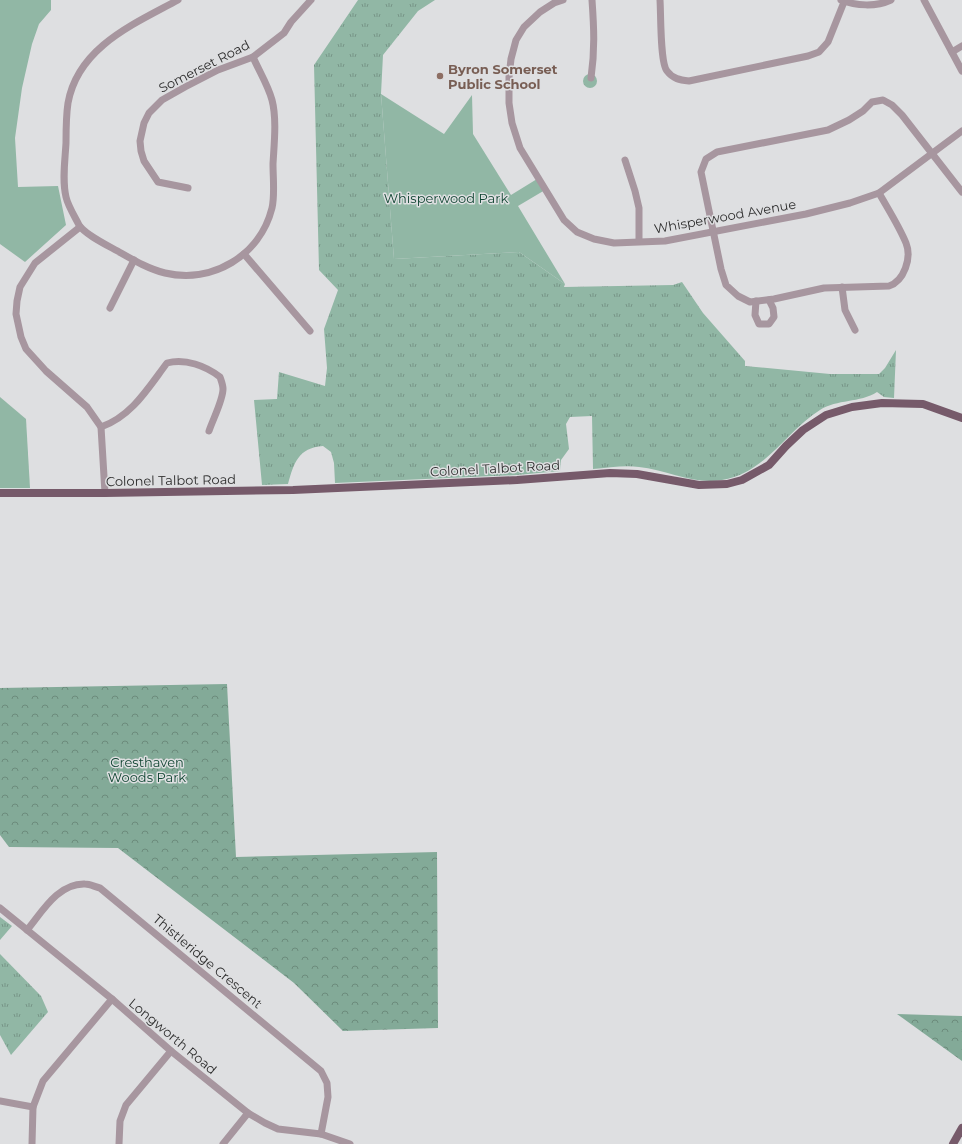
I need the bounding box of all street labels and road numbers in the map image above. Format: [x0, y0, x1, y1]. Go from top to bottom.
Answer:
street label: Somerset Road [156, 36, 252, 96]
street label: Whisperwood Avenue [653, 196, 797, 236]
street label: Colonel Talbot Road [430, 457, 560, 479]
street label: Colonel Talbot Road [106, 471, 236, 489]
street label: Thistleridge Crescent [150, 911, 266, 1011]
street label: Longworth Road [126, 995, 220, 1077]

